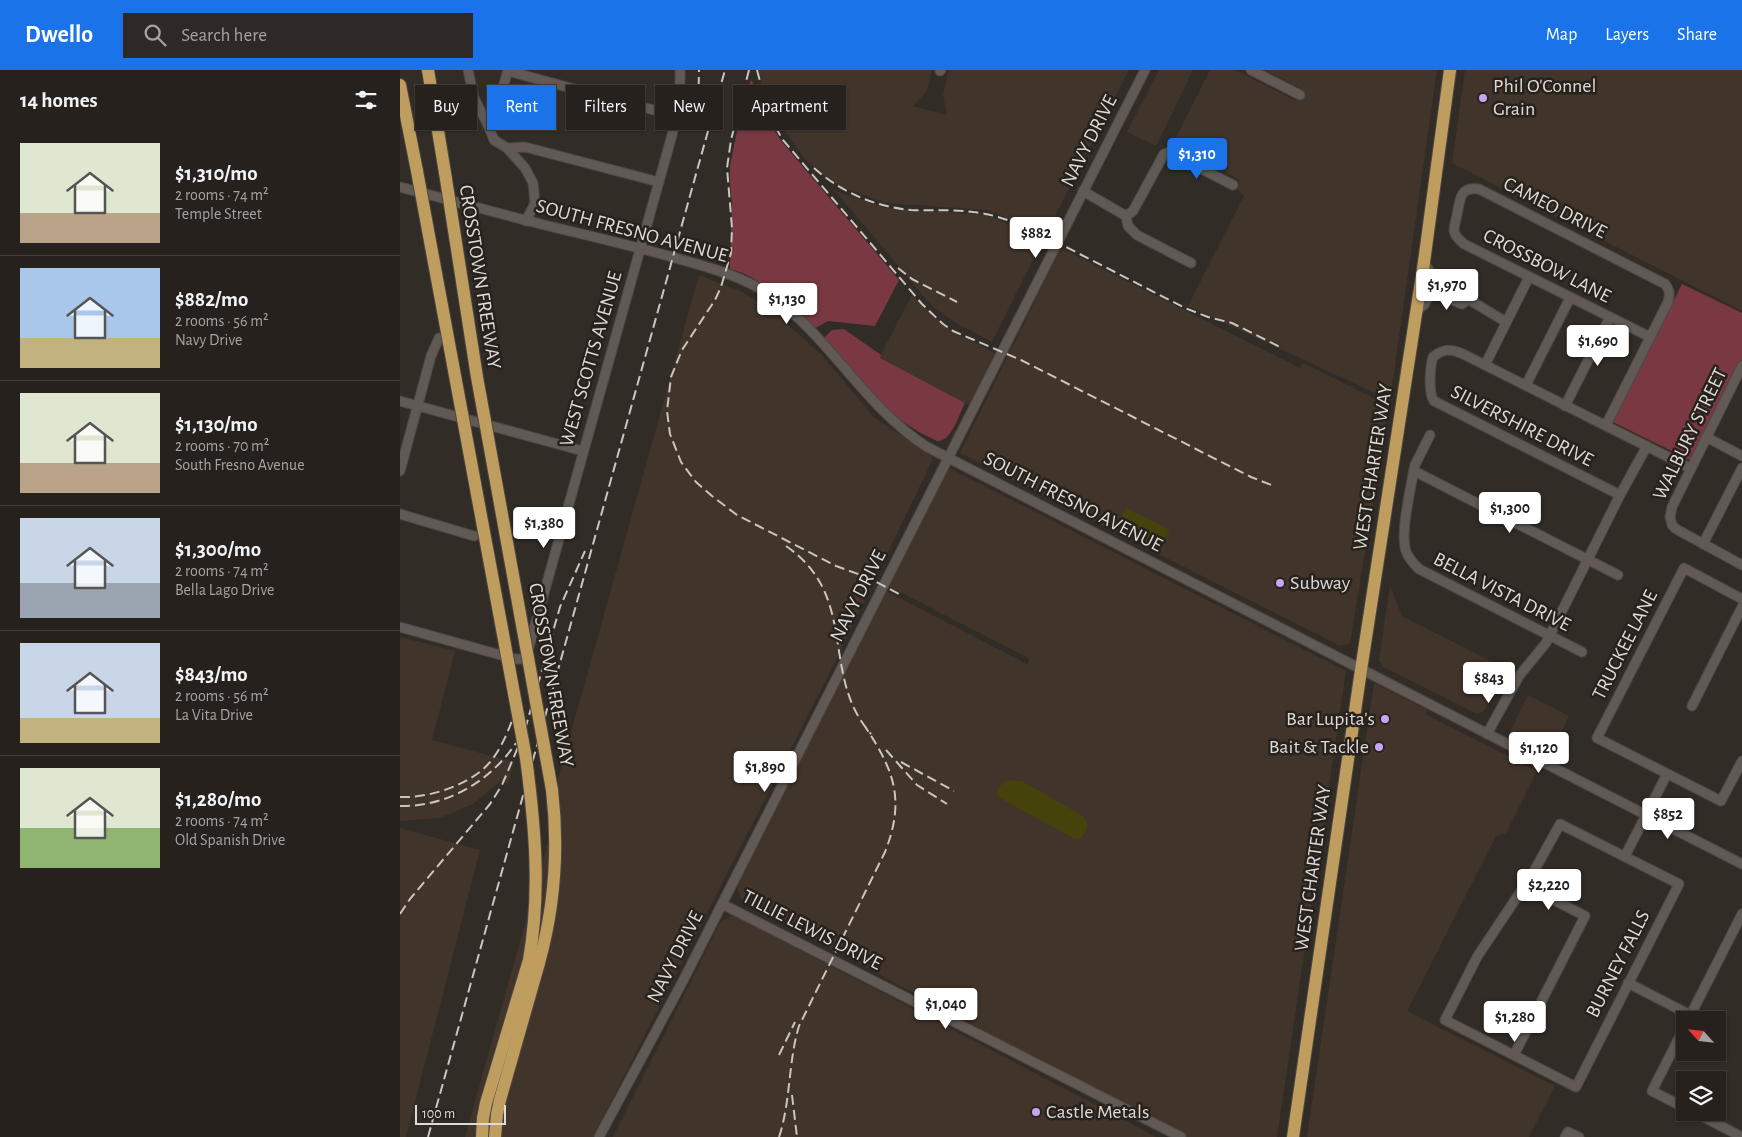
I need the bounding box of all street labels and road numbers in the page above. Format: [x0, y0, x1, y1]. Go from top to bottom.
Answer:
street label: NAVY DRIVE [1057, 92, 1121, 190]
street label: CAMEO DRIVE [1500, 173, 1610, 243]
street label: CROSSTOWN FREEWAY [456, 183, 505, 371]
street label: SOUTH FRESNO AVENUE [534, 196, 730, 266]
street label: CROSSBOW LANE [1480, 225, 1614, 307]
street label: WEST SCOTTS AVENUE [556, 269, 626, 449]
street label: WALBURY STREET [1649, 365, 1731, 503]
street label: WEST CHARTER WAY [1350, 382, 1396, 552]
street label: SILVERSHIRE DRIVE [1448, 382, 1597, 471]
street label: SOUTH FRESNO AVENUE [980, 448, 1166, 556]
street label: NAVY DRIVE [826, 547, 890, 645]
street label: BELLA VISTA DRIVE [1430, 549, 1574, 635]
street label: CROSSTOWN FREEWAY [525, 581, 577, 769]
street label: TRUCKEE LANE [1589, 587, 1661, 703]
street label: WEST CHARTER WAY [1291, 783, 1335, 953]
street label: TILLIE LEWIS DRIVE [739, 886, 885, 974]
street label: BURNEY FALLS [1582, 907, 1654, 1021]
street label: NAVY DRIVE [643, 908, 707, 1006]

